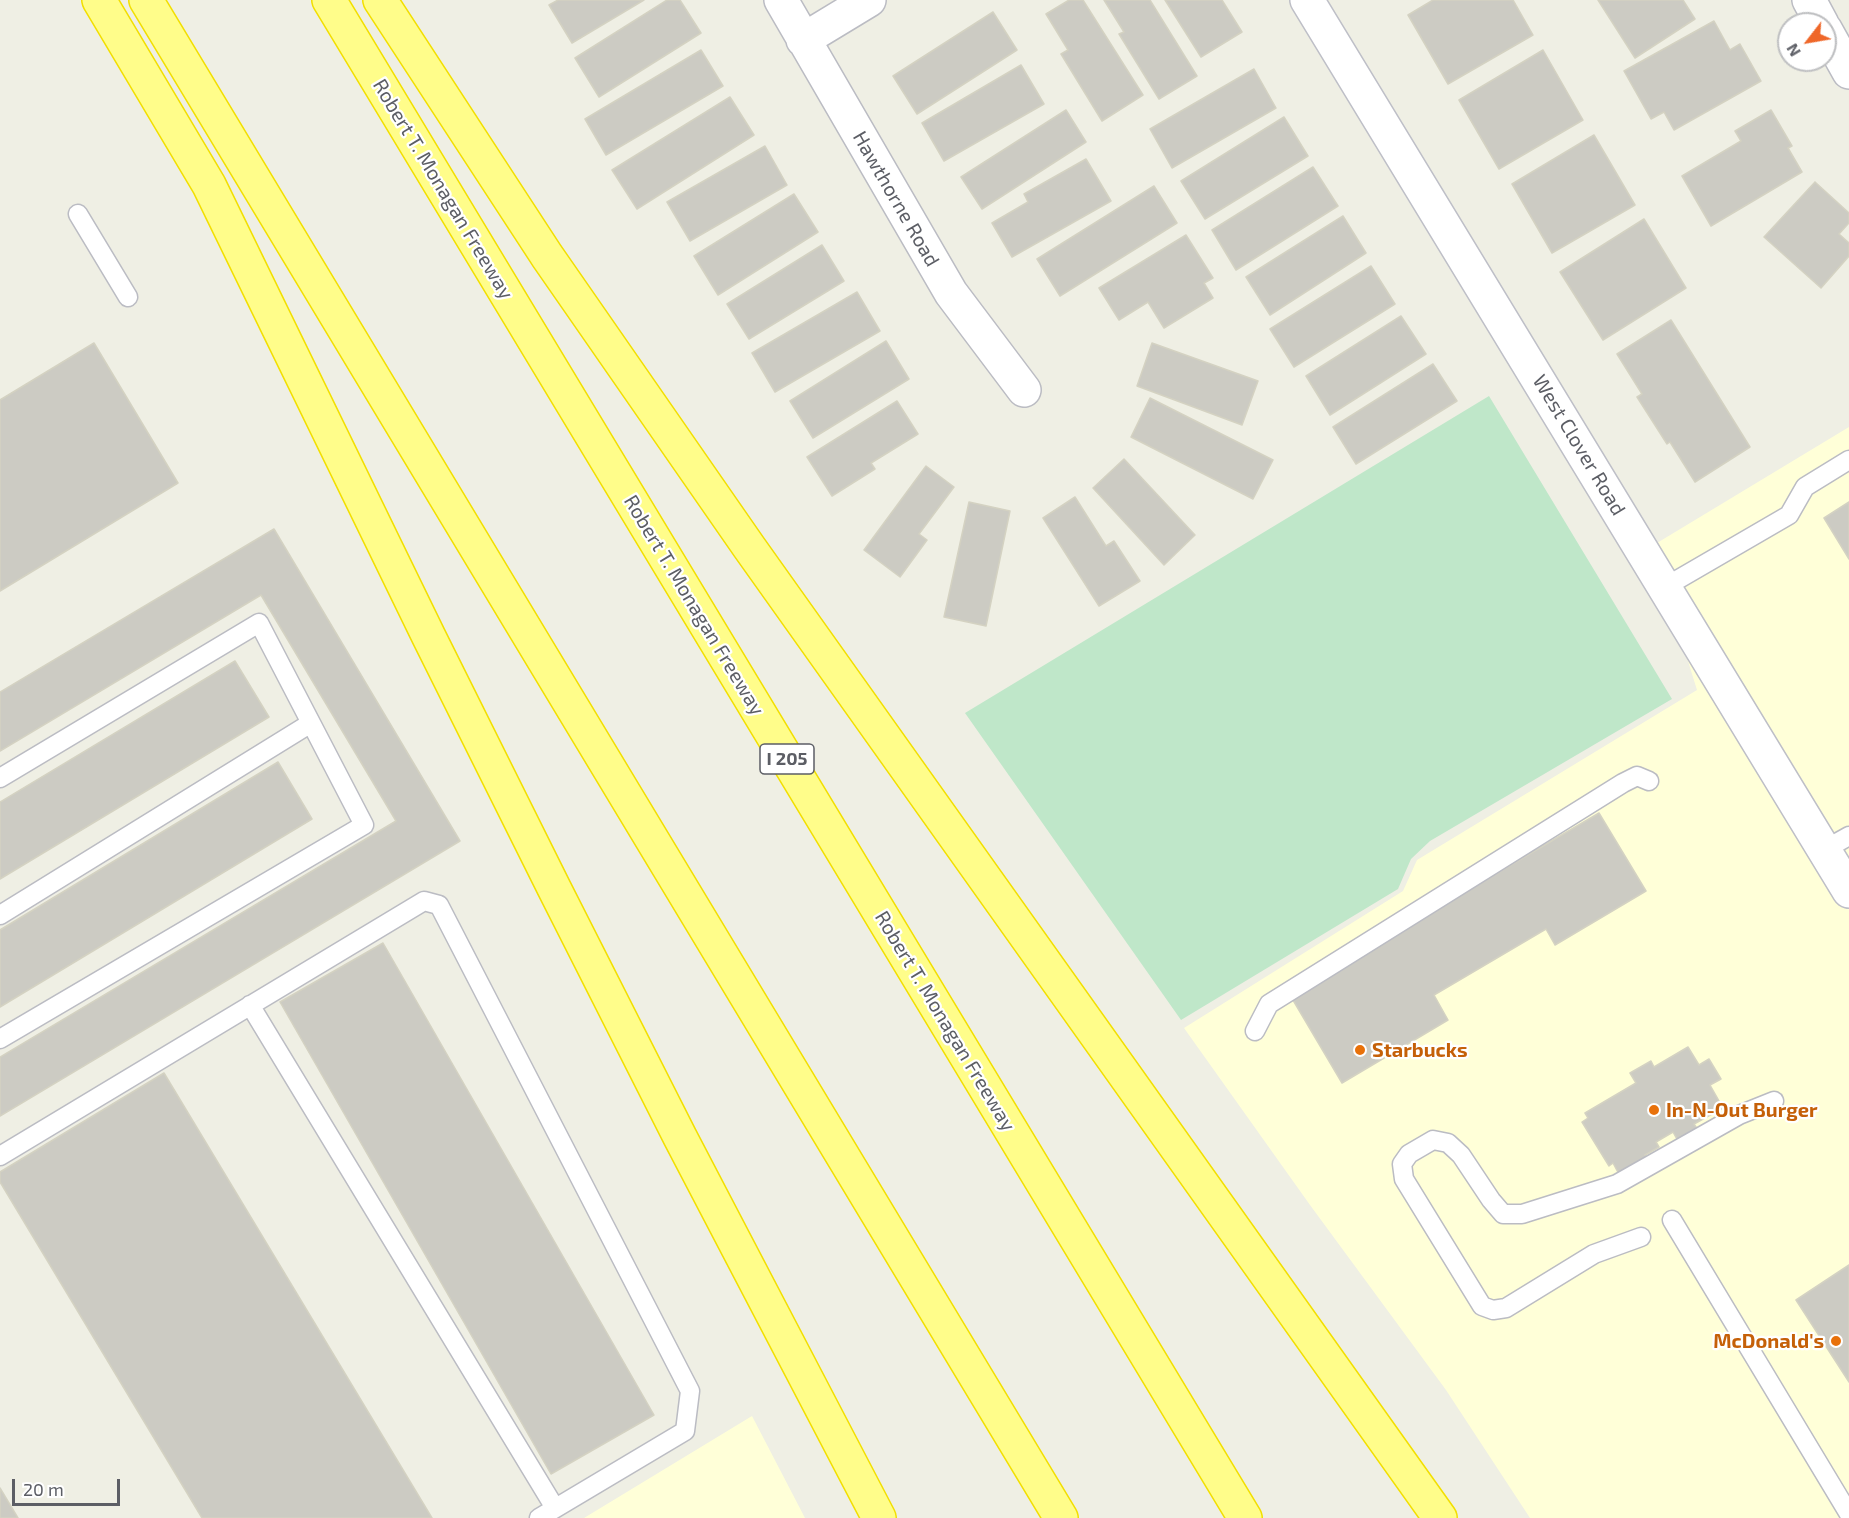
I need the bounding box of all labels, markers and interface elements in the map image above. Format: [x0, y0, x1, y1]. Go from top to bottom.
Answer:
north arrow [1777, 12, 1837, 72]
text: N [1782, 41, 1804, 60]
street label: Robert T. Monagan Freeway [368, 75, 518, 303]
street label: Hawthorne Road [848, 127, 944, 271]
street label: West Clover Road [1528, 370, 1630, 520]
street label: Robert T. Monagan Freeway [619, 491, 769, 719]
road number: I 205 [760, 744, 814, 774]
street label: Robert T. Monagan Freeway [870, 907, 1020, 1135]
place label: Starbucks [1372, 1038, 1468, 1062]
marker: Starbucks [1353, 1043, 1367, 1057]
place label: In-N-Out Burger [1666, 1098, 1817, 1122]
marker: In-N-Out Burger [1647, 1103, 1661, 1117]
place label: McDonald's [1713, 1329, 1824, 1353]
marker: McDonald's [1829, 1334, 1843, 1348]
scale bar [15, 1467, 123, 1505]
text: 20 m [23, 1478, 64, 1500]

